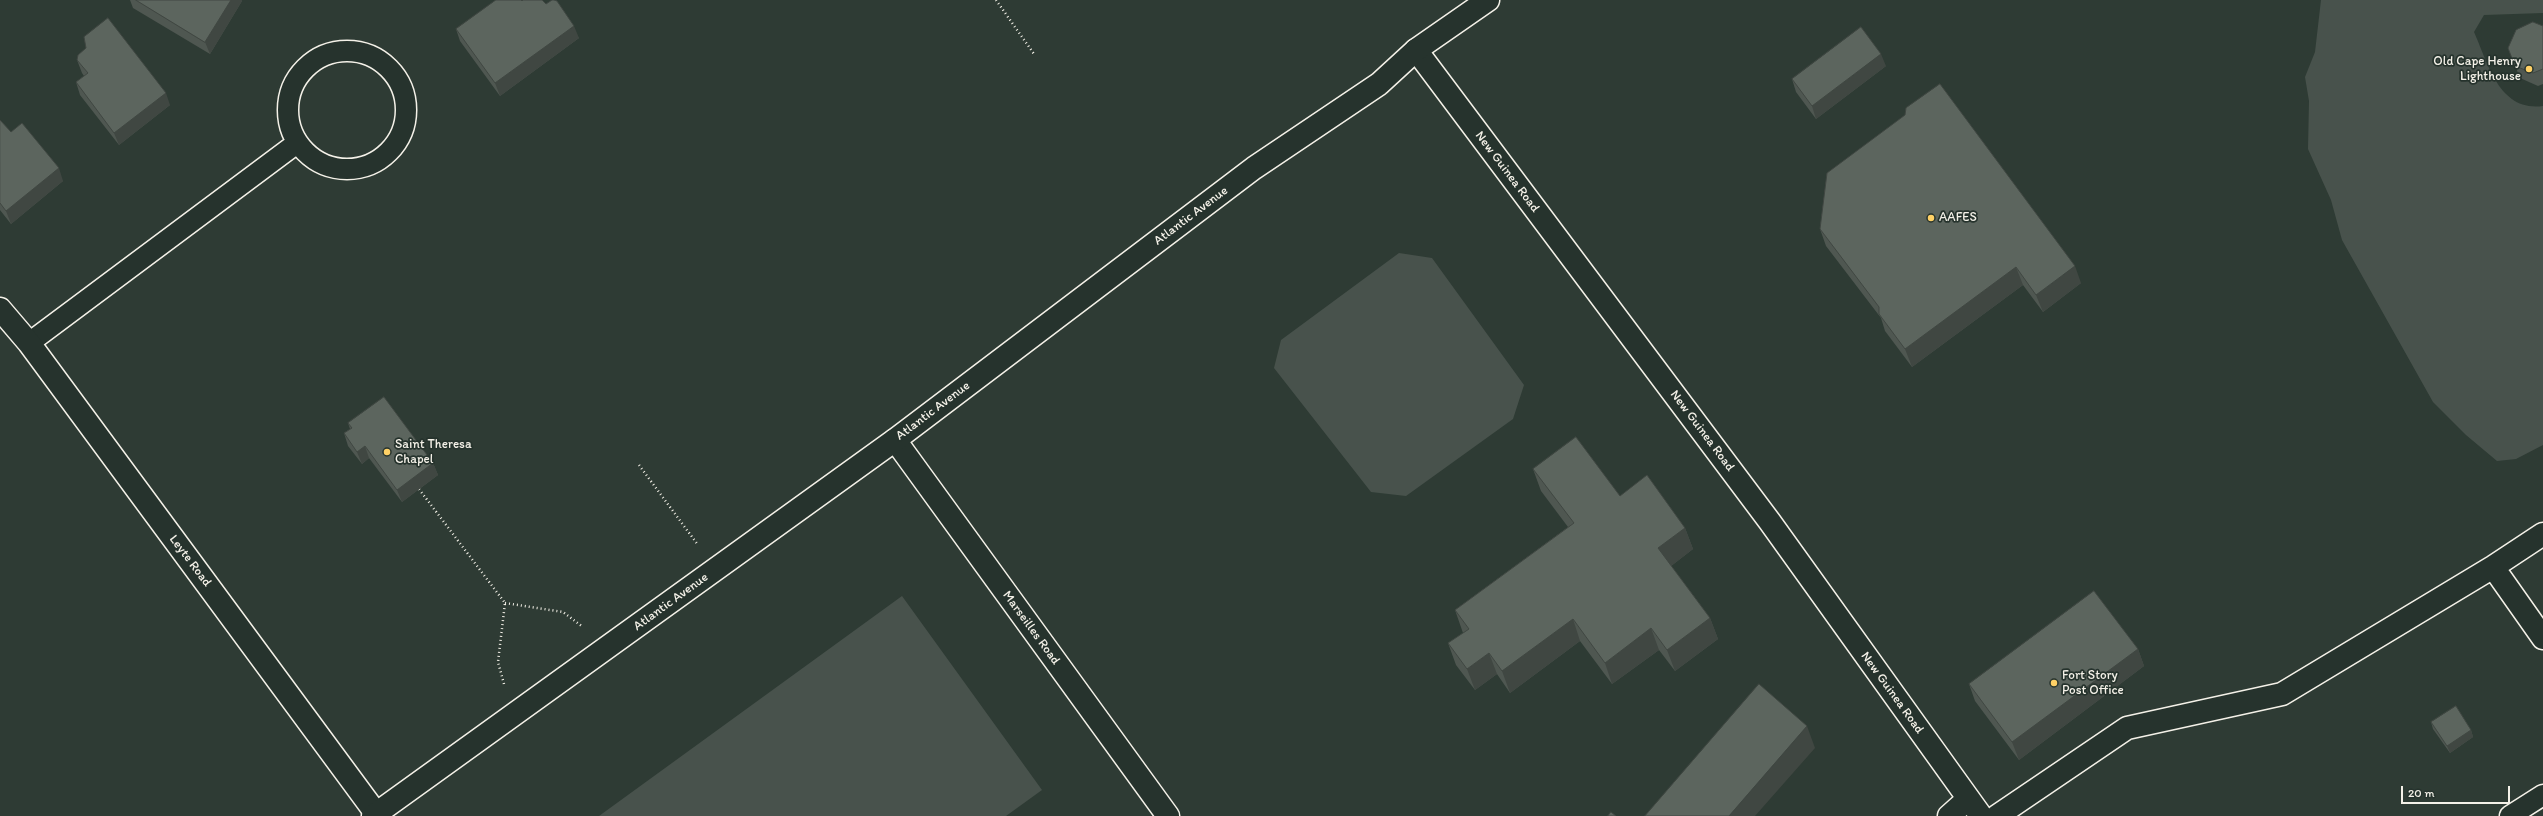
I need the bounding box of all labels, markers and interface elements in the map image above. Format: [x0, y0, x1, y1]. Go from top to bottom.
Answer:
place label: Old Cape Henry Lighthouse [2433, 54, 2521, 85]
marker: Old Cape Henry Lighthouse [2524, 64, 2534, 74]
street label: New Guinea Road [1471, 128, 1543, 216]
street label: Atlantic Avenue [1151, 183, 1231, 249]
place label: AAFES [1939, 210, 1977, 226]
marker: AAFES [1926, 213, 1936, 223]
street label: Atlantic Avenue [893, 378, 973, 444]
street label: New Guinea Road [1666, 387, 1738, 475]
place label: Saint Theresa Chapel [395, 437, 472, 468]
marker: Saint Theresa Chapel [382, 447, 392, 457]
street label: Leyte Road [165, 532, 215, 590]
street label: Atlantic Avenue [631, 570, 711, 634]
street label: Marseilles Road [999, 588, 1063, 668]
street label: New Guinea Road [1857, 649, 1927, 737]
place label: Fort Story Post Office [2062, 668, 2124, 699]
marker: Fort Story Post Office [2049, 678, 2059, 688]
scale bar [2403, 778, 2512, 804]
text: 20 m [2408, 786, 2435, 800]

